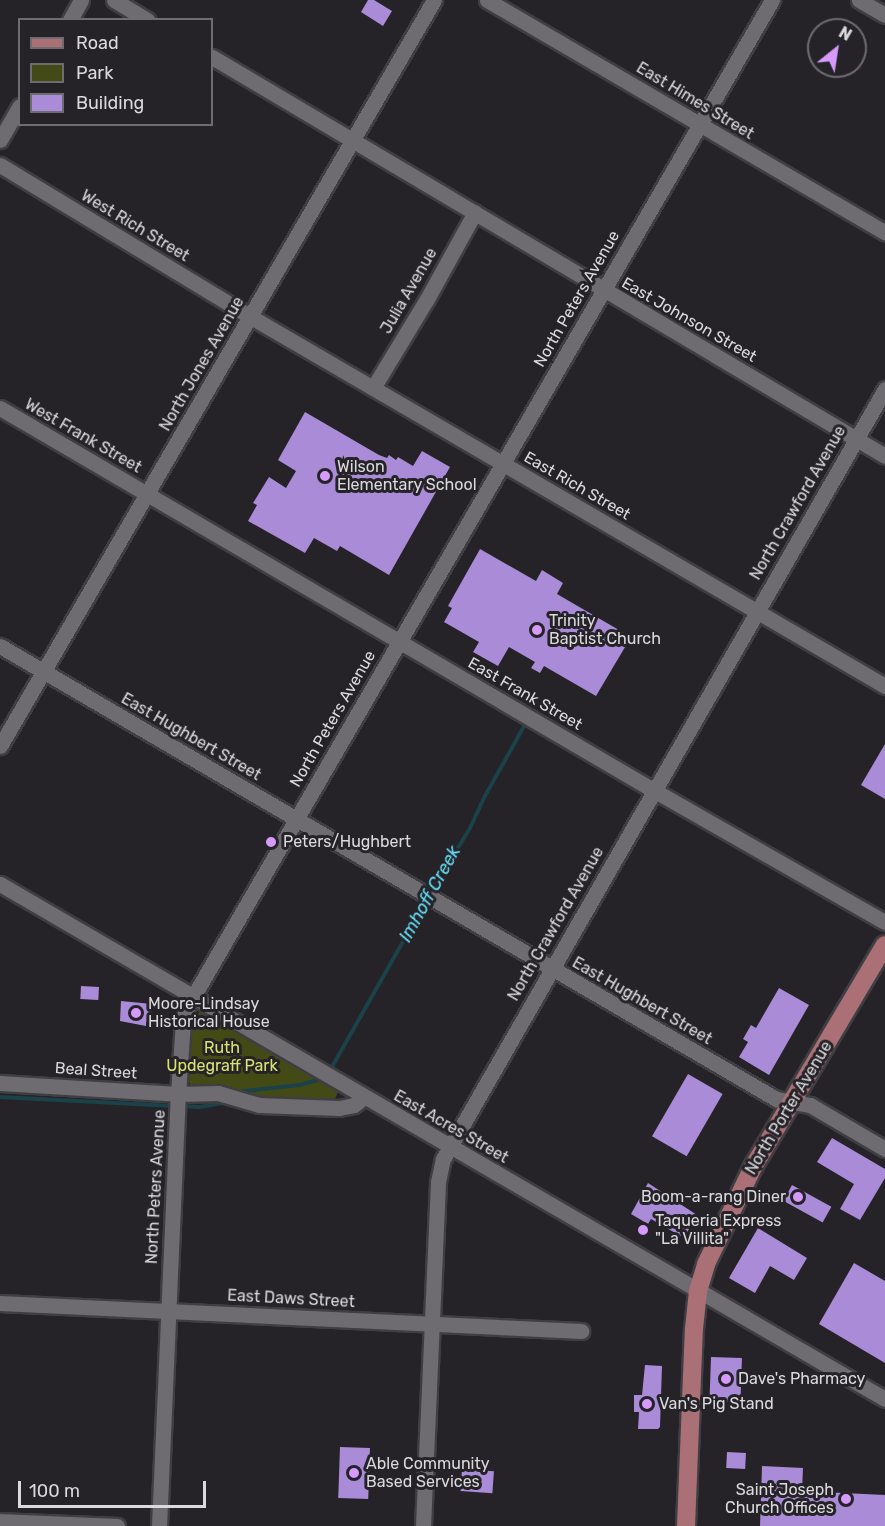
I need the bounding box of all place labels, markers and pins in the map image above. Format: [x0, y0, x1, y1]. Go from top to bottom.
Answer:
place label: Wilson Elementary School [337, 457, 477, 495]
marker: Wilson Elementary School [318, 469, 332, 483]
place label: Trinity Baptist Church [549, 611, 661, 649]
marker: Trinity Baptist Church [530, 623, 544, 637]
place label: Peters/Hughbert [283, 832, 411, 852]
marker: Peters/Hughbert [264, 835, 278, 849]
place label: Moore-Lindsay Historical House [148, 994, 270, 1032]
marker: Moore-Lindsay Historical House [129, 1006, 143, 1020]
place label: Boom-a-rang Diner [641, 1187, 786, 1207]
marker: Boom-a-rang Diner [791, 1190, 805, 1204]
place label: Taqueria Express "La Villita" [655, 1211, 782, 1249]
marker: Taqueria Express "La Villita" [636, 1223, 650, 1237]
place label: Dave's Pharmacy [738, 1369, 865, 1389]
marker: Dave's Pharmacy [719, 1372, 733, 1386]
place label: Van's Pig Stand [659, 1394, 774, 1414]
marker: Van's Pig Stand [640, 1397, 654, 1411]
place label: Able Community Based Services [366, 1454, 490, 1492]
marker: Able Community Based Services [347, 1466, 361, 1480]
place label: Saint Joseph Church Offices [725, 1480, 834, 1518]
marker: Saint Joseph Church Offices [839, 1492, 853, 1506]

